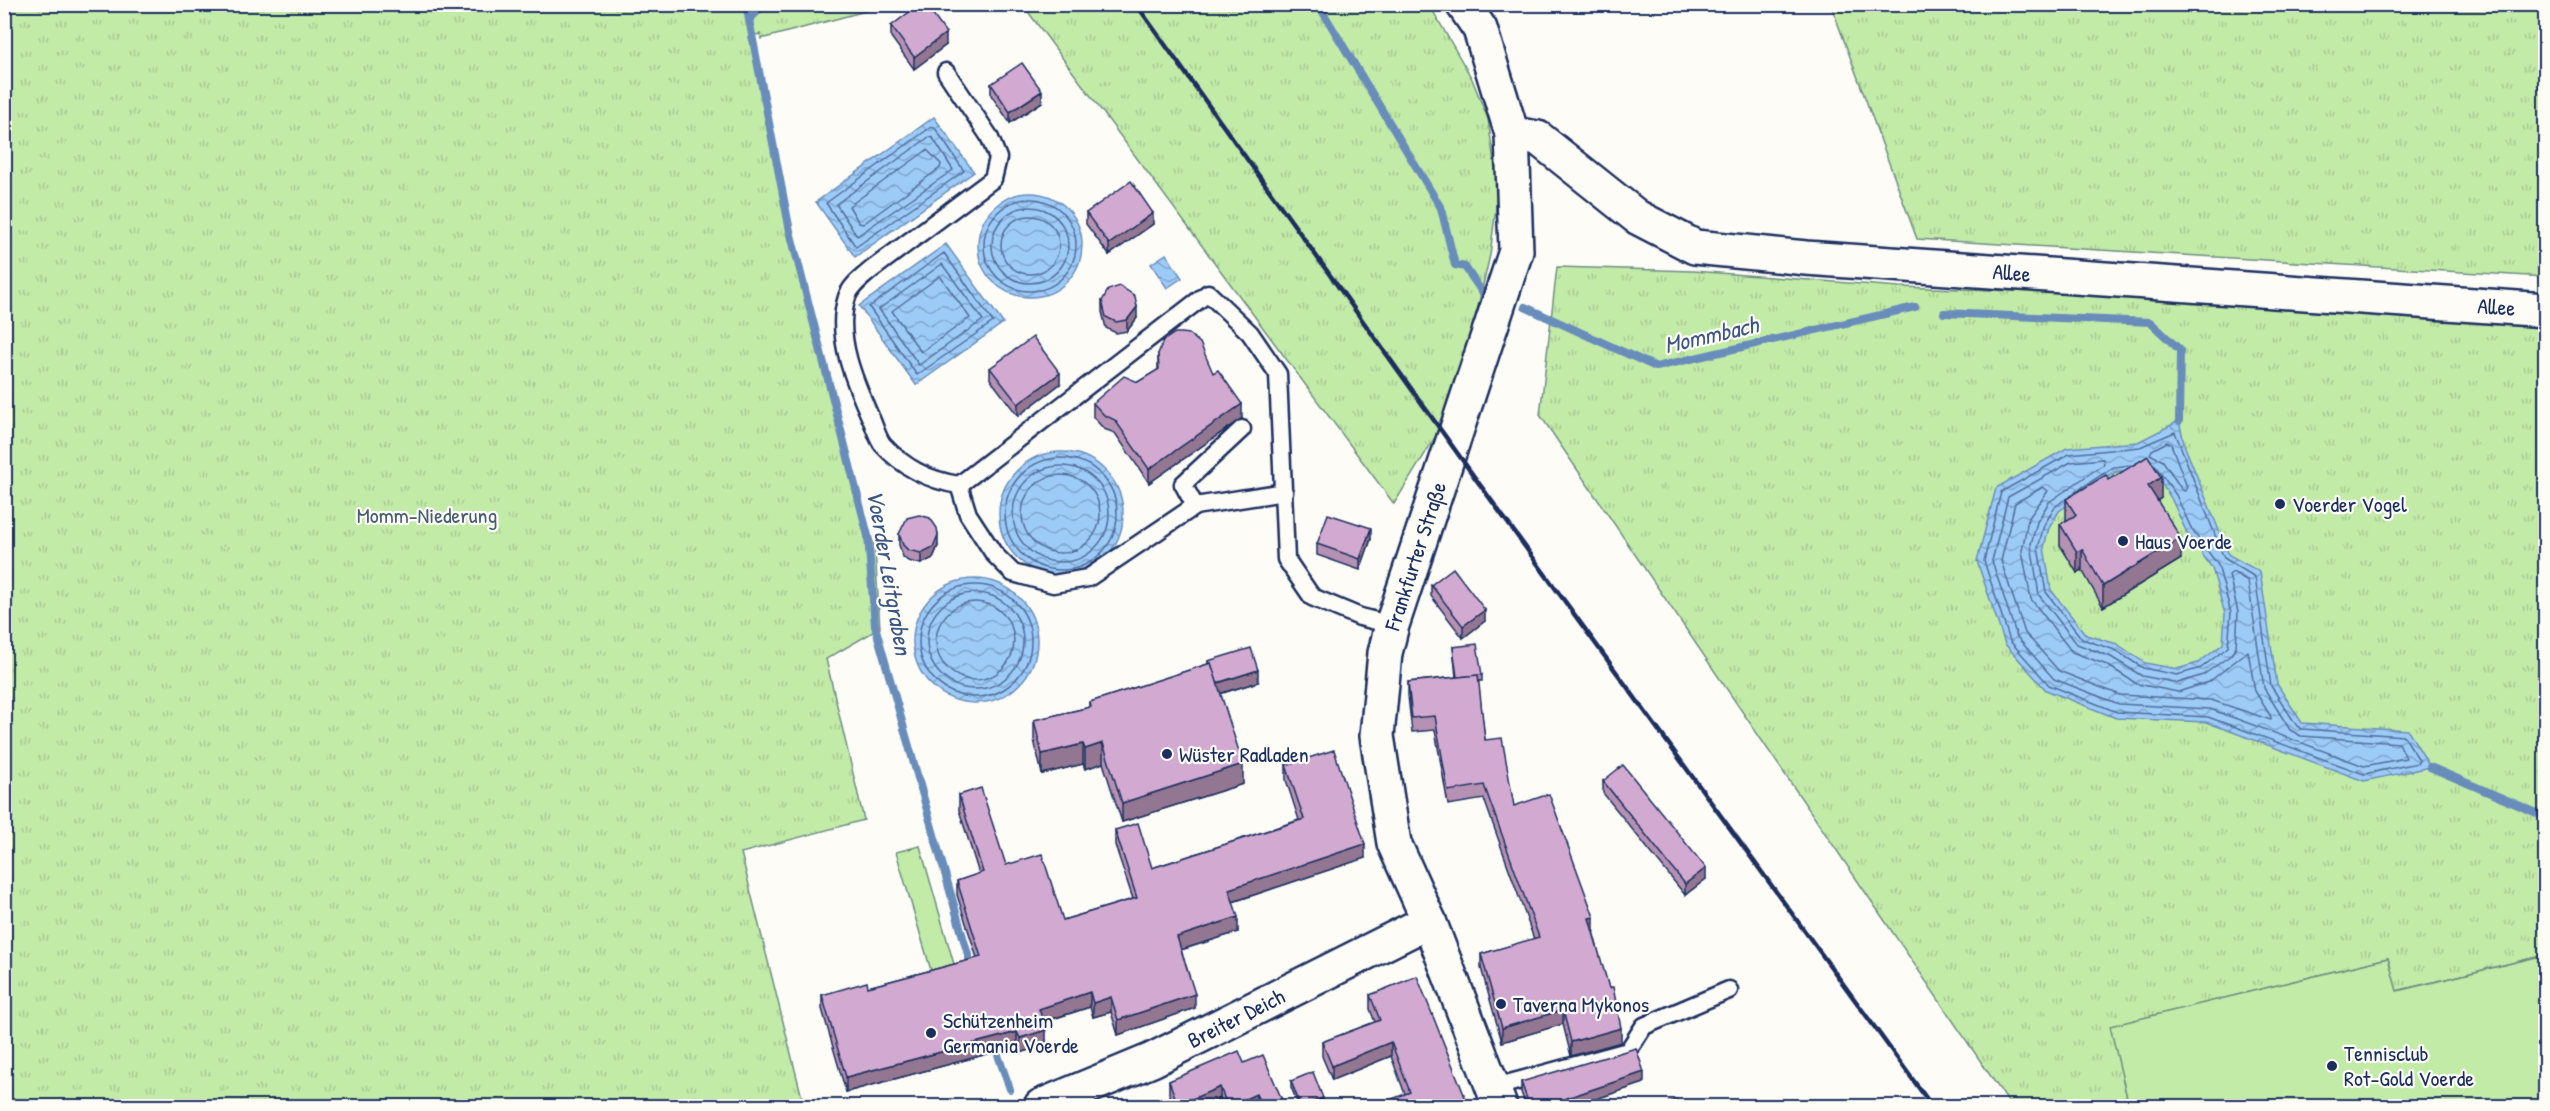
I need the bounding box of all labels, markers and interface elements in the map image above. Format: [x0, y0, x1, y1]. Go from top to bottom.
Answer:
street label: Allee [1992, 256, 2032, 289]
street label: Allee [2477, 290, 2517, 323]
water label: Mommbach [1661, 307, 1763, 360]
street label: Frankfurter Straße [1377, 478, 1453, 635]
water label: Voerder Leitgraben [859, 487, 921, 659]
place label: Voerder Vogel [2292, 489, 2407, 519]
marker: Voerder Vogel [2273, 497, 2287, 511]
park label: Momm-Niederung [357, 500, 497, 530]
place label: Haus Voerde [2135, 526, 2232, 556]
marker: Haus Voerde [2116, 534, 2130, 548]
place label: Wüster Radladen [1179, 739, 1309, 769]
marker: Wüster Radladen [1160, 747, 1174, 761]
street label: Breiter Deich [1182, 981, 1290, 1055]
place label: Taverna Mykonos [1513, 989, 1649, 1019]
marker: Taverna Mykonos [1494, 997, 1508, 1011]
place label: Schützenheim Germania Voerde [943, 1005, 1079, 1060]
marker: Schützenheim Germania Voerde [924, 1026, 938, 1040]
place label: Tennisclub Rot-Gold Voerde [2344, 1038, 2474, 1093]
marker: Tennisclub Rot-Gold Voerde [2325, 1059, 2339, 1073]

